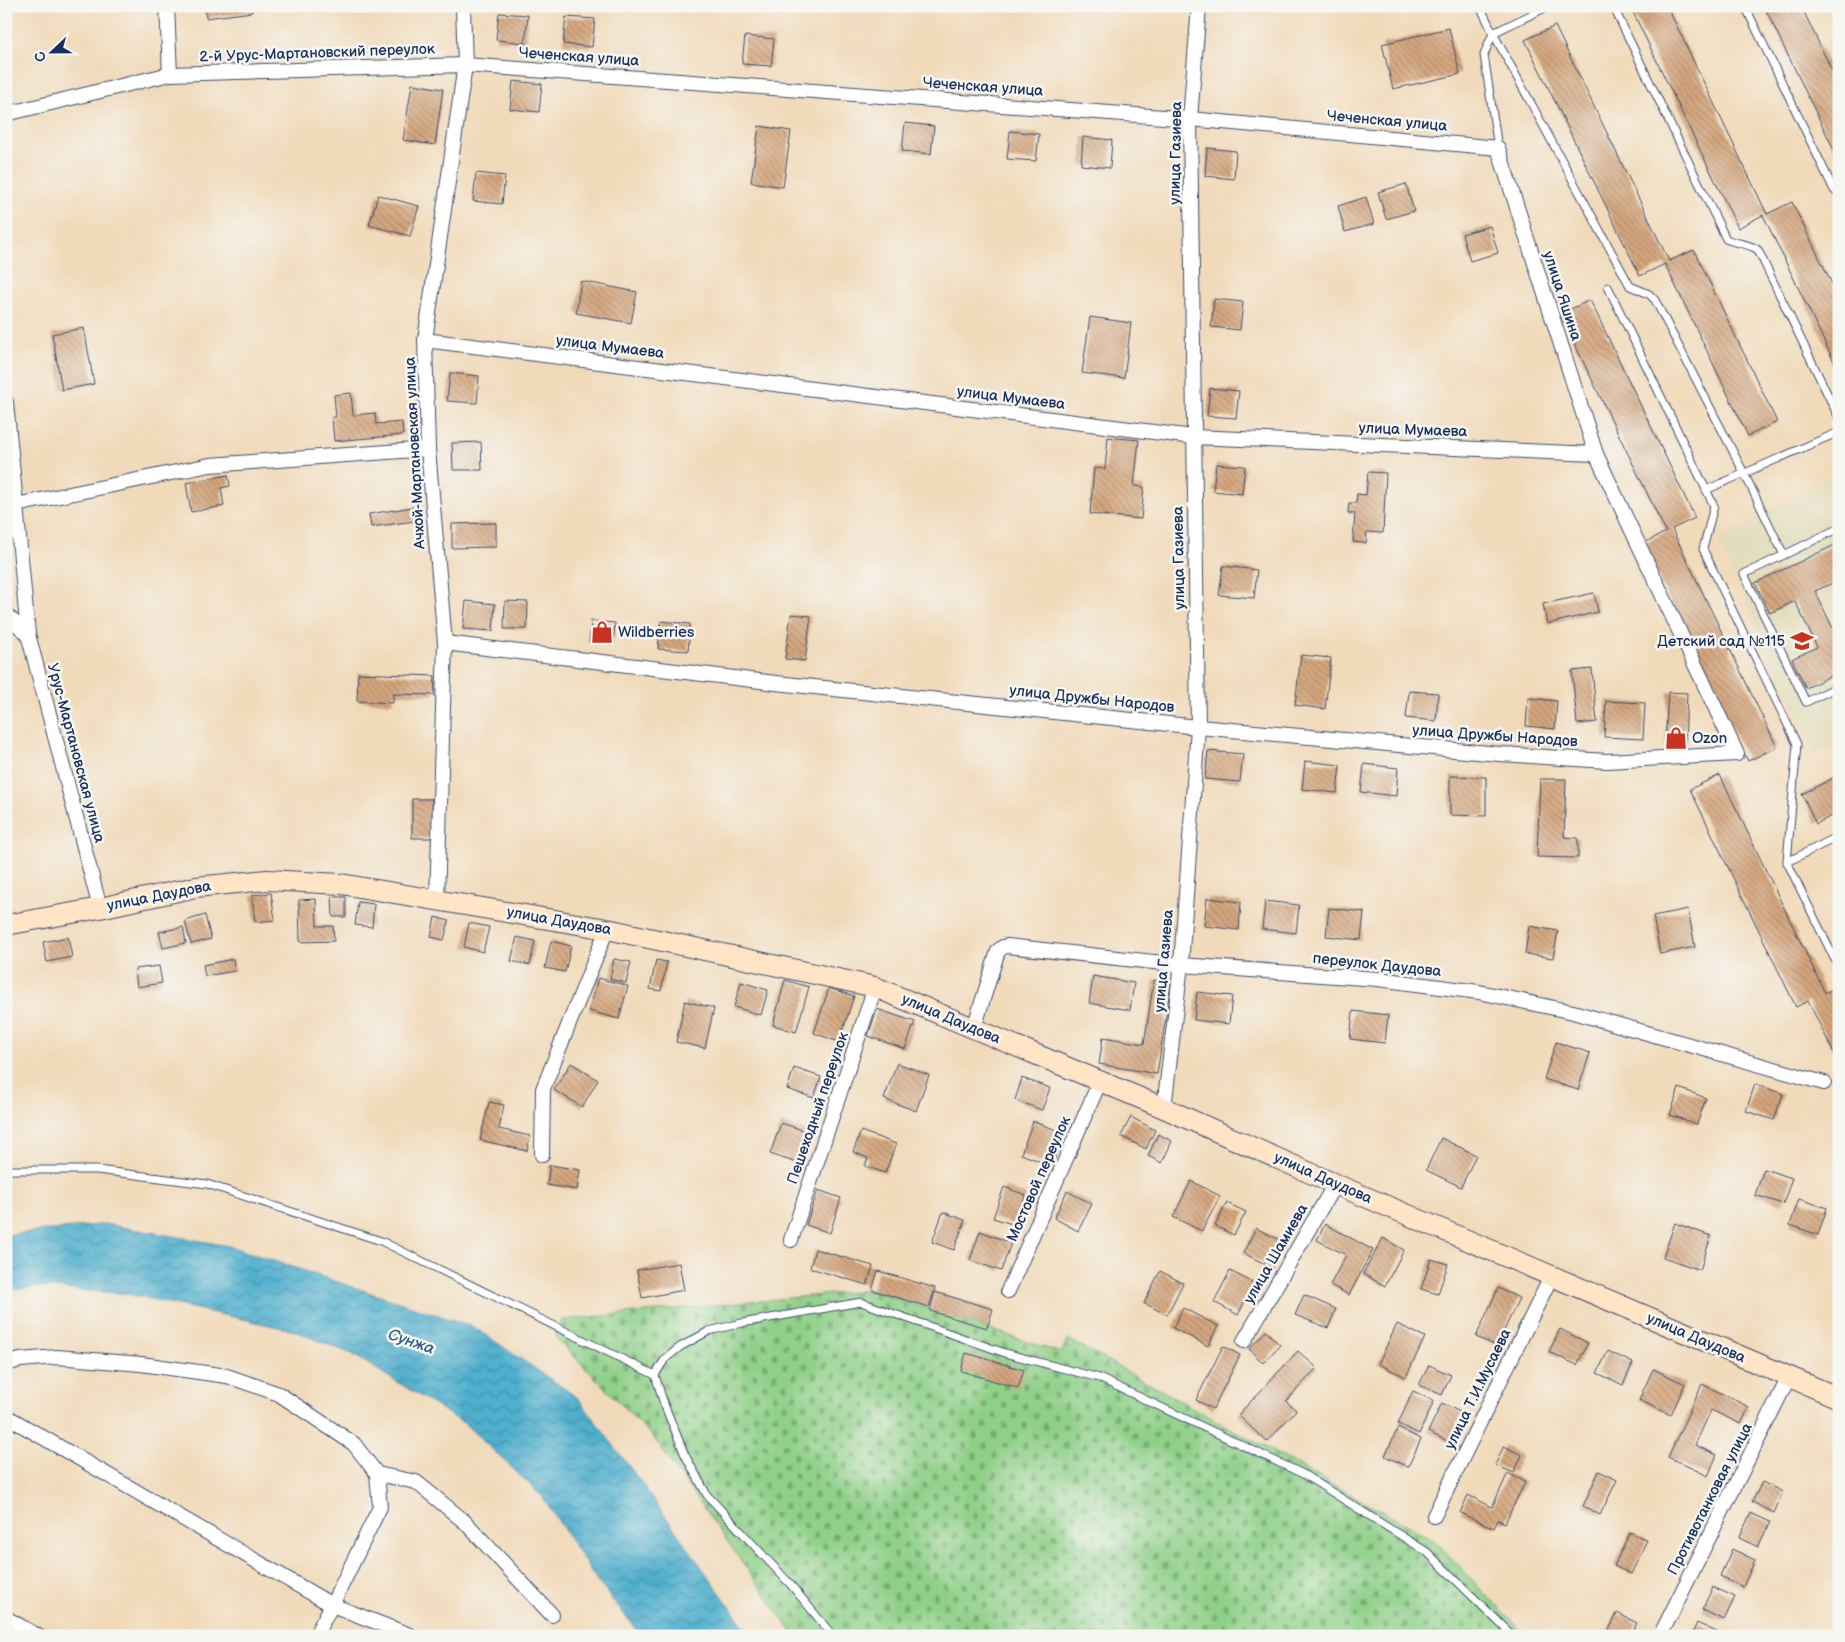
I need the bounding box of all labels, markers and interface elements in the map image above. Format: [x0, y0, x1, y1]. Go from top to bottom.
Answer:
north arrow [28, 28, 78, 78]
street label: 2-й Урус-Мартановский переулок [199, 39, 435, 67]
street label: Чеченская улица [518, 43, 640, 71]
text: С [31, 49, 50, 64]
street label: Чеченская улица [922, 73, 1044, 101]
street label: улица Газиева [1166, 101, 1186, 205]
street label: Чеченская улица [1326, 106, 1448, 136]
street label: улица Яшина [1539, 249, 1585, 343]
street label: улица Мумаева [555, 331, 665, 363]
street label: Ачхой-Мартановская улица [400, 356, 430, 551]
street label: улица Мумаева [956, 382, 1066, 414]
street label: улица Мумаева [1358, 419, 1468, 441]
street label: улица Газиева [1169, 506, 1189, 610]
shop icon: Wildberries [589, 619, 615, 645]
place label: Wildberries [618, 623, 695, 642]
school or university icon: Детский сад №115 [1789, 628, 1815, 654]
place label: Детский сад №115 [1657, 632, 1785, 651]
street label: Урус-Мартановская улица [43, 661, 109, 845]
street label: улица Дружбы Народов [1009, 681, 1176, 717]
street label: улица Дружбы Народов [1412, 721, 1578, 751]
shop icon: Ozon [1663, 725, 1689, 751]
place label: Ozon [1692, 729, 1727, 748]
street label: улица Даудова [105, 877, 213, 915]
street label: улица Даудова [505, 902, 613, 940]
street label: улица Газиева [1150, 909, 1178, 1013]
street label: переулок Даудова [1312, 949, 1442, 981]
street label: улица Даудова [899, 990, 1003, 1048]
street label: Пешеходный переулок [783, 1029, 853, 1187]
street label: Мостовой переулок [1003, 1113, 1075, 1245]
street label: улица Даудова [1271, 1148, 1375, 1208]
street label: улица Шамиева [1240, 1201, 1312, 1307]
street label: улица Даудова [1644, 1309, 1748, 1367]
water label: Сунжа [385, 1325, 437, 1359]
street label: улица Т.И.Мусаева [1441, 1325, 1516, 1452]
street label: Противотанковая улица [1663, 1420, 1757, 1578]

